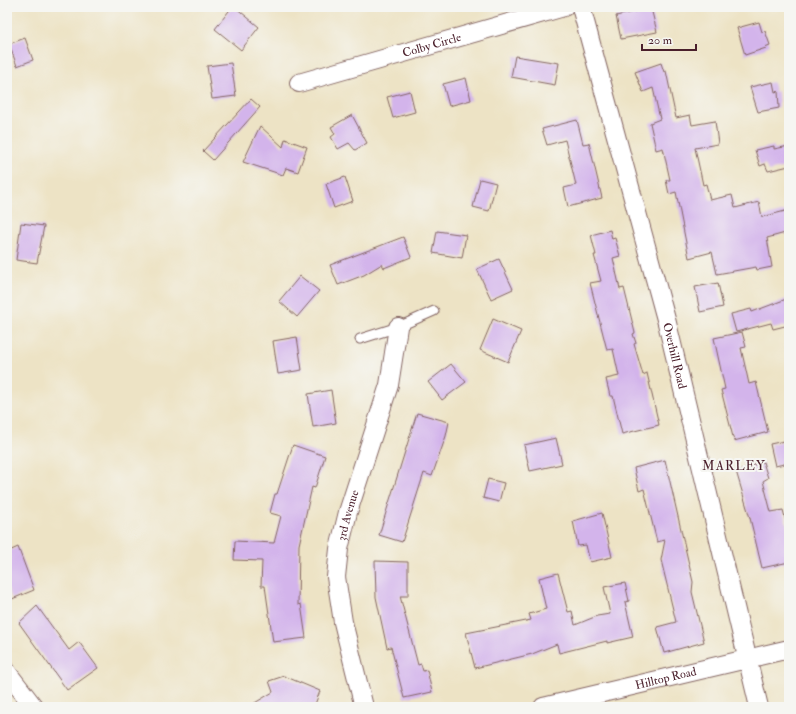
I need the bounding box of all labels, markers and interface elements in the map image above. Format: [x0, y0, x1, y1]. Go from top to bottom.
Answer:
scale bar [642, 26, 696, 52]
street label: Colby Circle [401, 30, 463, 61]
text: 20 m [648, 33, 673, 48]
street label: Overhill Road [659, 321, 690, 390]
district label: MARLEY [702, 458, 766, 474]
street label: 3rd Avenue [334, 488, 363, 543]
street label: Hilltop Road [634, 664, 698, 693]

